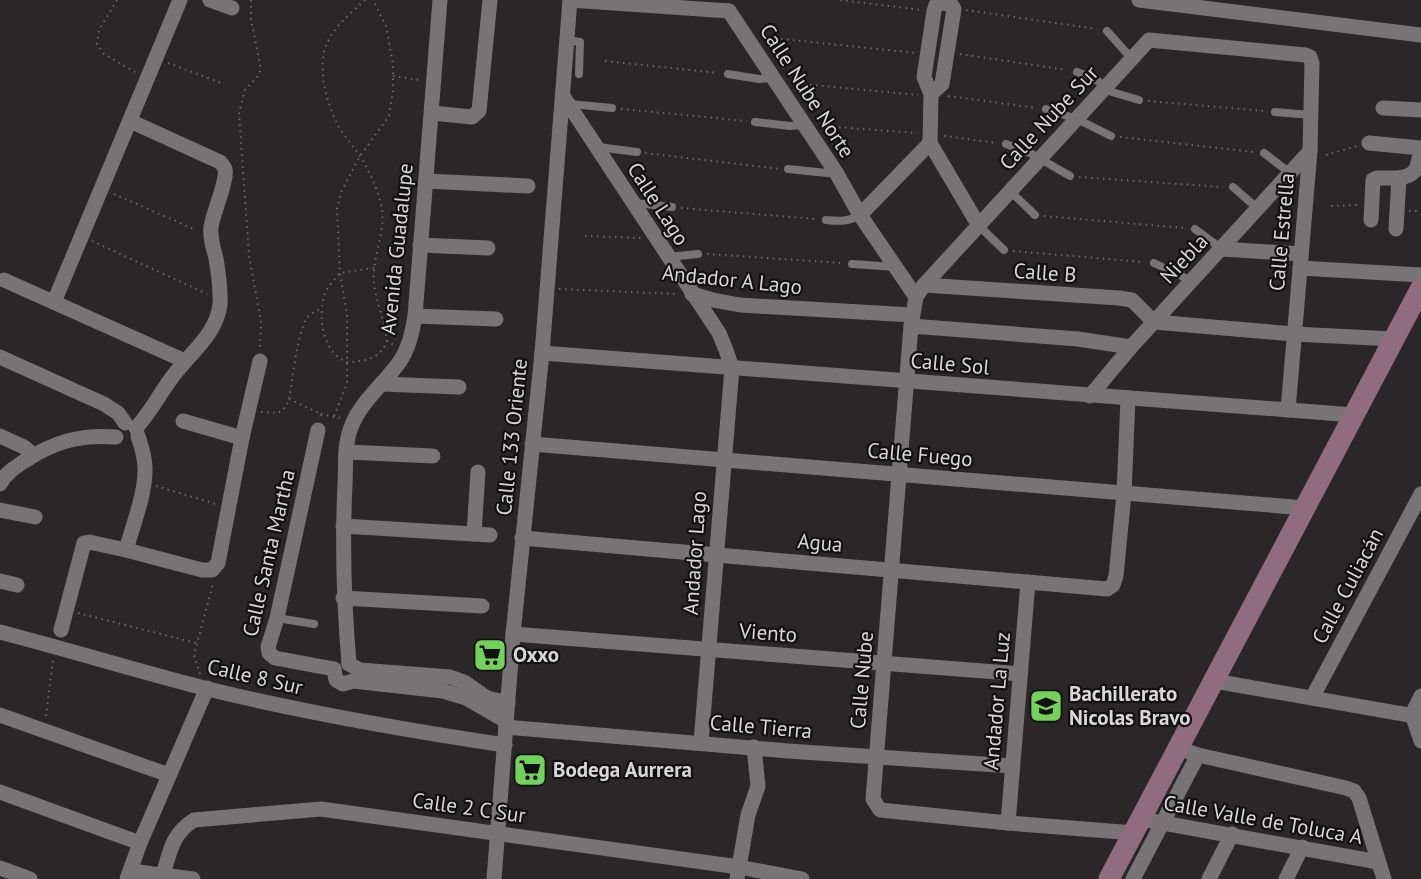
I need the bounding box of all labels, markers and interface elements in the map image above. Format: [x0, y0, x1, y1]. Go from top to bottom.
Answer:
street label: Calle Nube Norte [754, 19, 861, 163]
street label: Calle Nube Sur [993, 60, 1104, 176]
street label: Calle Lago [622, 157, 695, 250]
street label: Avenida Guadalupe [374, 162, 419, 336]
street label: Calle Estrella [1263, 172, 1300, 292]
street label: Niebla [1154, 228, 1213, 289]
street label: Calle B [1013, 257, 1077, 288]
street label: Andador A Lago [661, 259, 803, 300]
street label: Calle Sol [909, 347, 991, 380]
street label: Calle 133 Oriente [490, 357, 533, 517]
street label: Calle Fuego [866, 436, 974, 473]
street label: Calle Santa Martha [236, 467, 301, 639]
street label: Andador Lago [677, 490, 712, 616]
street label: Calle Culiacán [1306, 523, 1389, 648]
street label: Agua [796, 527, 844, 558]
street label: Viento [737, 617, 798, 648]
street label: Calle Nube [844, 630, 879, 730]
street label: Andador La Luz [977, 631, 1016, 771]
supermarket icon: Oxxo [472, 637, 508, 673]
place label: Oxxo [513, 641, 559, 668]
street label: Calle 8 Sur [205, 652, 306, 701]
place label: Bachillerato Nicolas Bravo [1069, 680, 1191, 731]
school or university icon: Bachillerato Nicolas Bravo [1028, 688, 1064, 724]
street label: Calle Tierra [709, 709, 813, 744]
supermarket icon: Bodega Aurrera [512, 752, 548, 788]
place label: Bodega Aurrera [553, 756, 692, 783]
street label: Calle 2 C Sur [411, 786, 527, 829]
street label: Calle Valle de Toluca A [1162, 789, 1365, 850]

